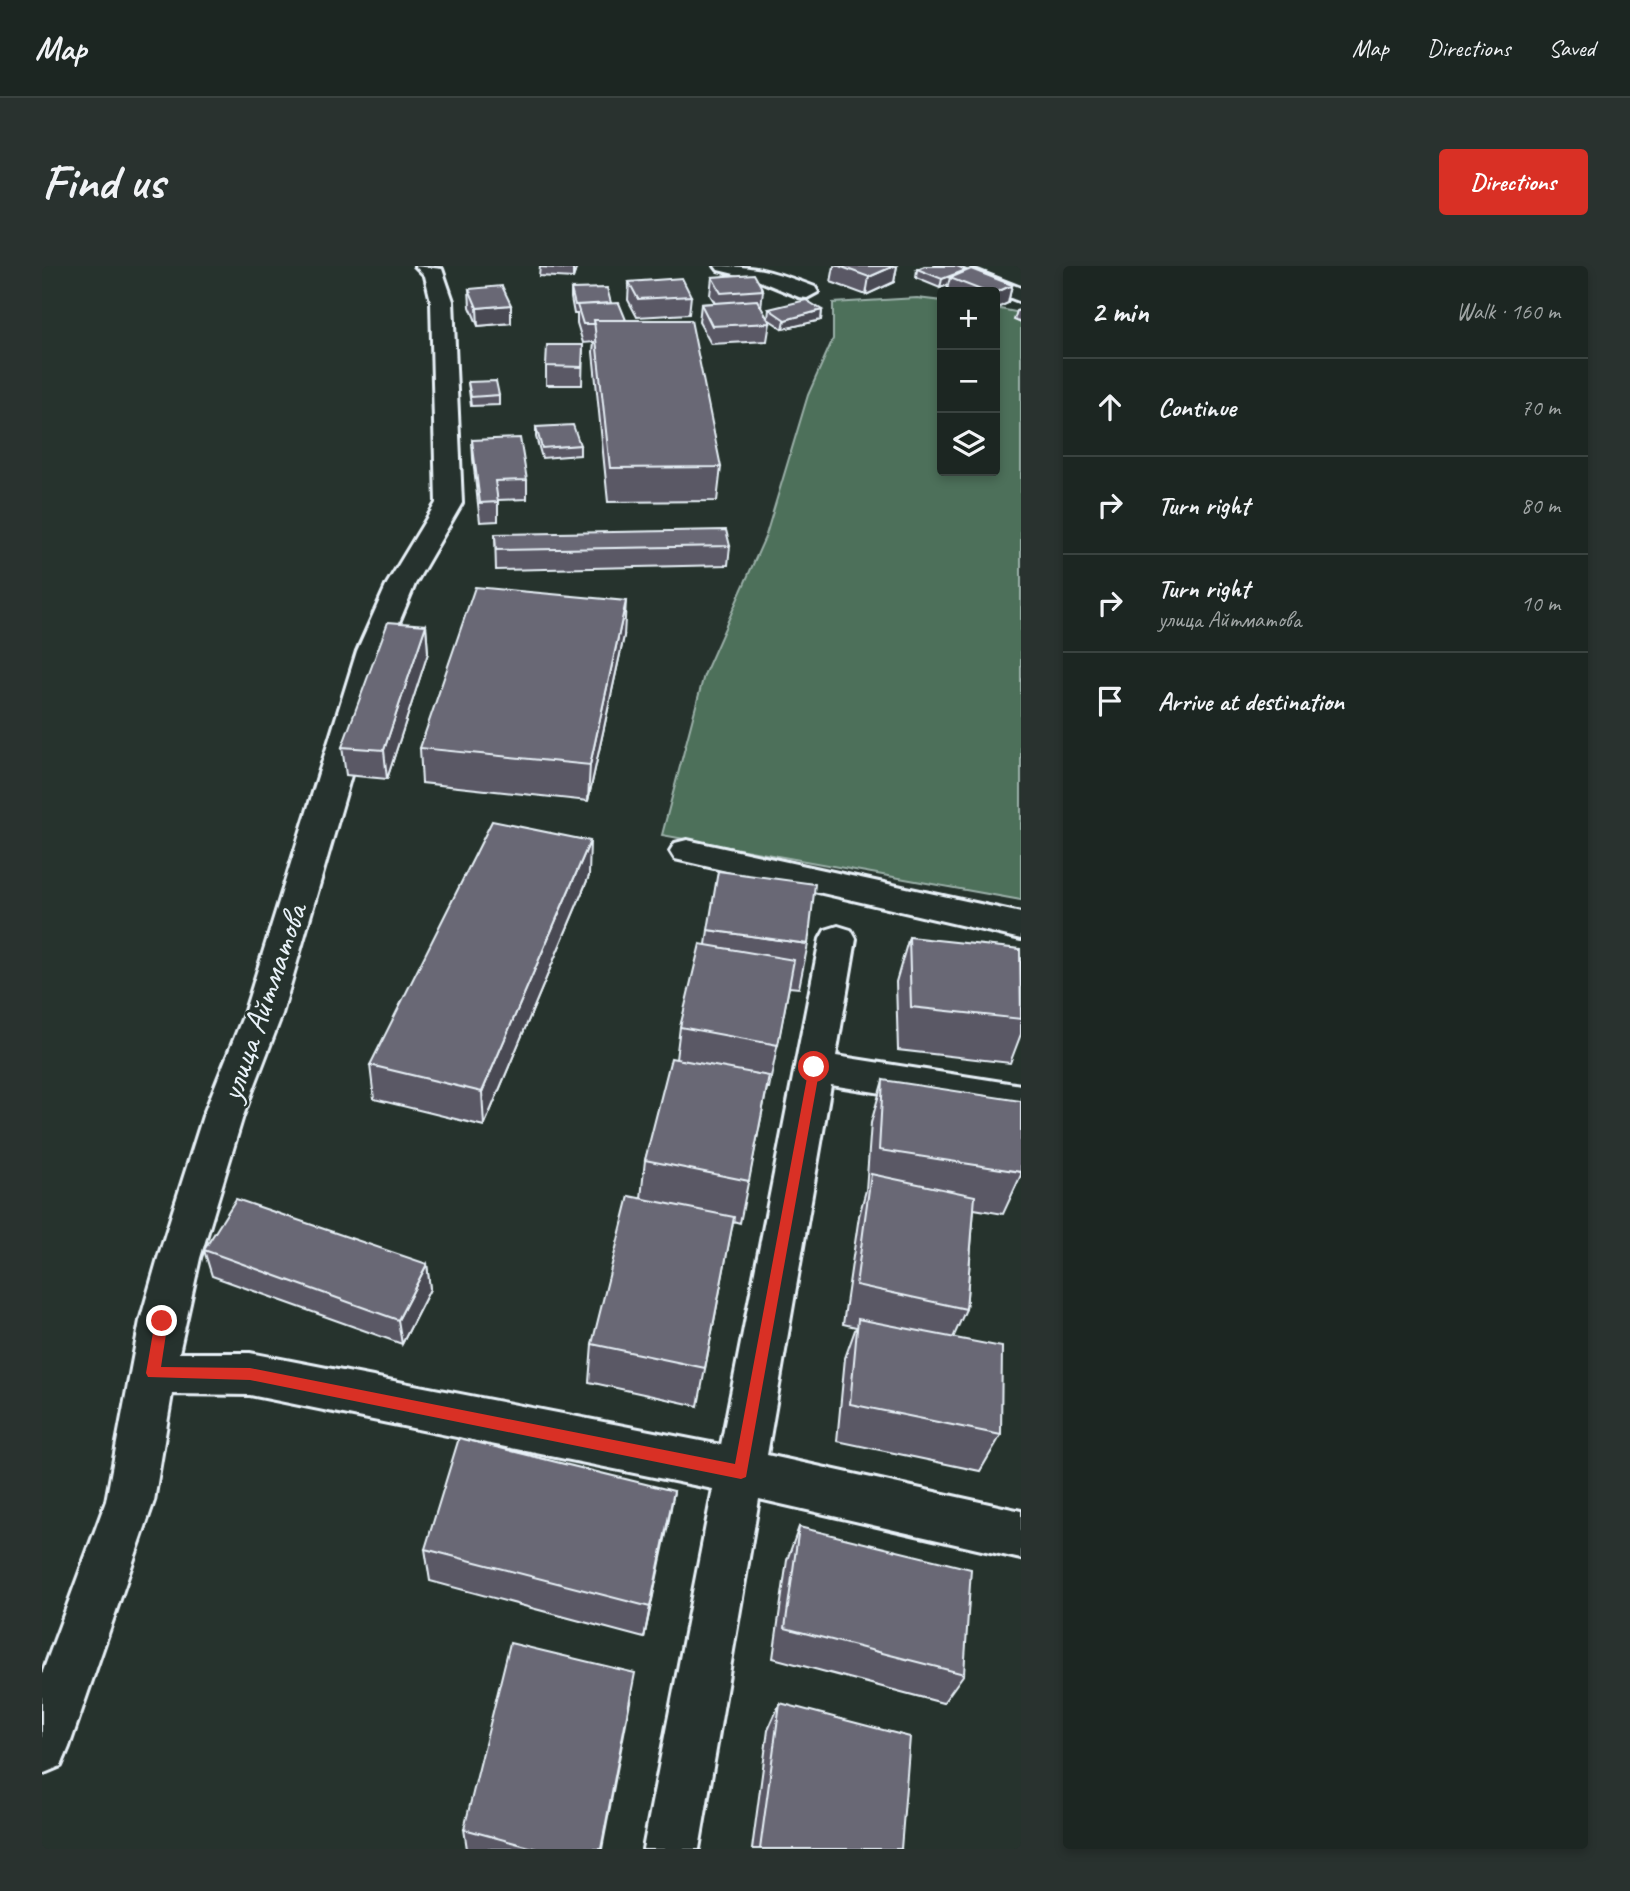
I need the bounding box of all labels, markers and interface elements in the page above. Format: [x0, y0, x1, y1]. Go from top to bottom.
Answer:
text: Map [35, 27, 86, 69]
text: Map [1352, 33, 1389, 63]
text: Directions [1427, 33, 1510, 63]
text: Saved [1548, 33, 1595, 63]
button: Directions [1439, 149, 1588, 215]
text: Find us [42, 151, 164, 213]
map controls [937, 287, 1000, 476]
button: + [937, 287, 1000, 350]
text: 2 min [1091, 293, 1148, 331]
text: Walk · 160 m [1456, 297, 1560, 326]
button: − [937, 350, 1000, 413]
icon: ahead [1091, 388, 1129, 426]
text: Continue [1158, 391, 1236, 424]
text: 70 m [1521, 393, 1560, 422]
button: layers [937, 413, 1000, 476]
icon: right [1091, 486, 1129, 524]
text: Turn right [1158, 489, 1249, 522]
text: 80 m [1521, 491, 1560, 520]
text: Turn right [1158, 572, 1249, 605]
icon: right [1091, 584, 1129, 622]
text: 10 m [1521, 589, 1560, 618]
text: улица Айтматова [1158, 605, 1301, 634]
icon: arrive [1091, 682, 1129, 720]
text: Arrive at destination [1158, 685, 1344, 718]
street label: улица Айтматова [209, 896, 317, 1108]
route start [798, 1051, 829, 1082]
route end [146, 1305, 177, 1336]

